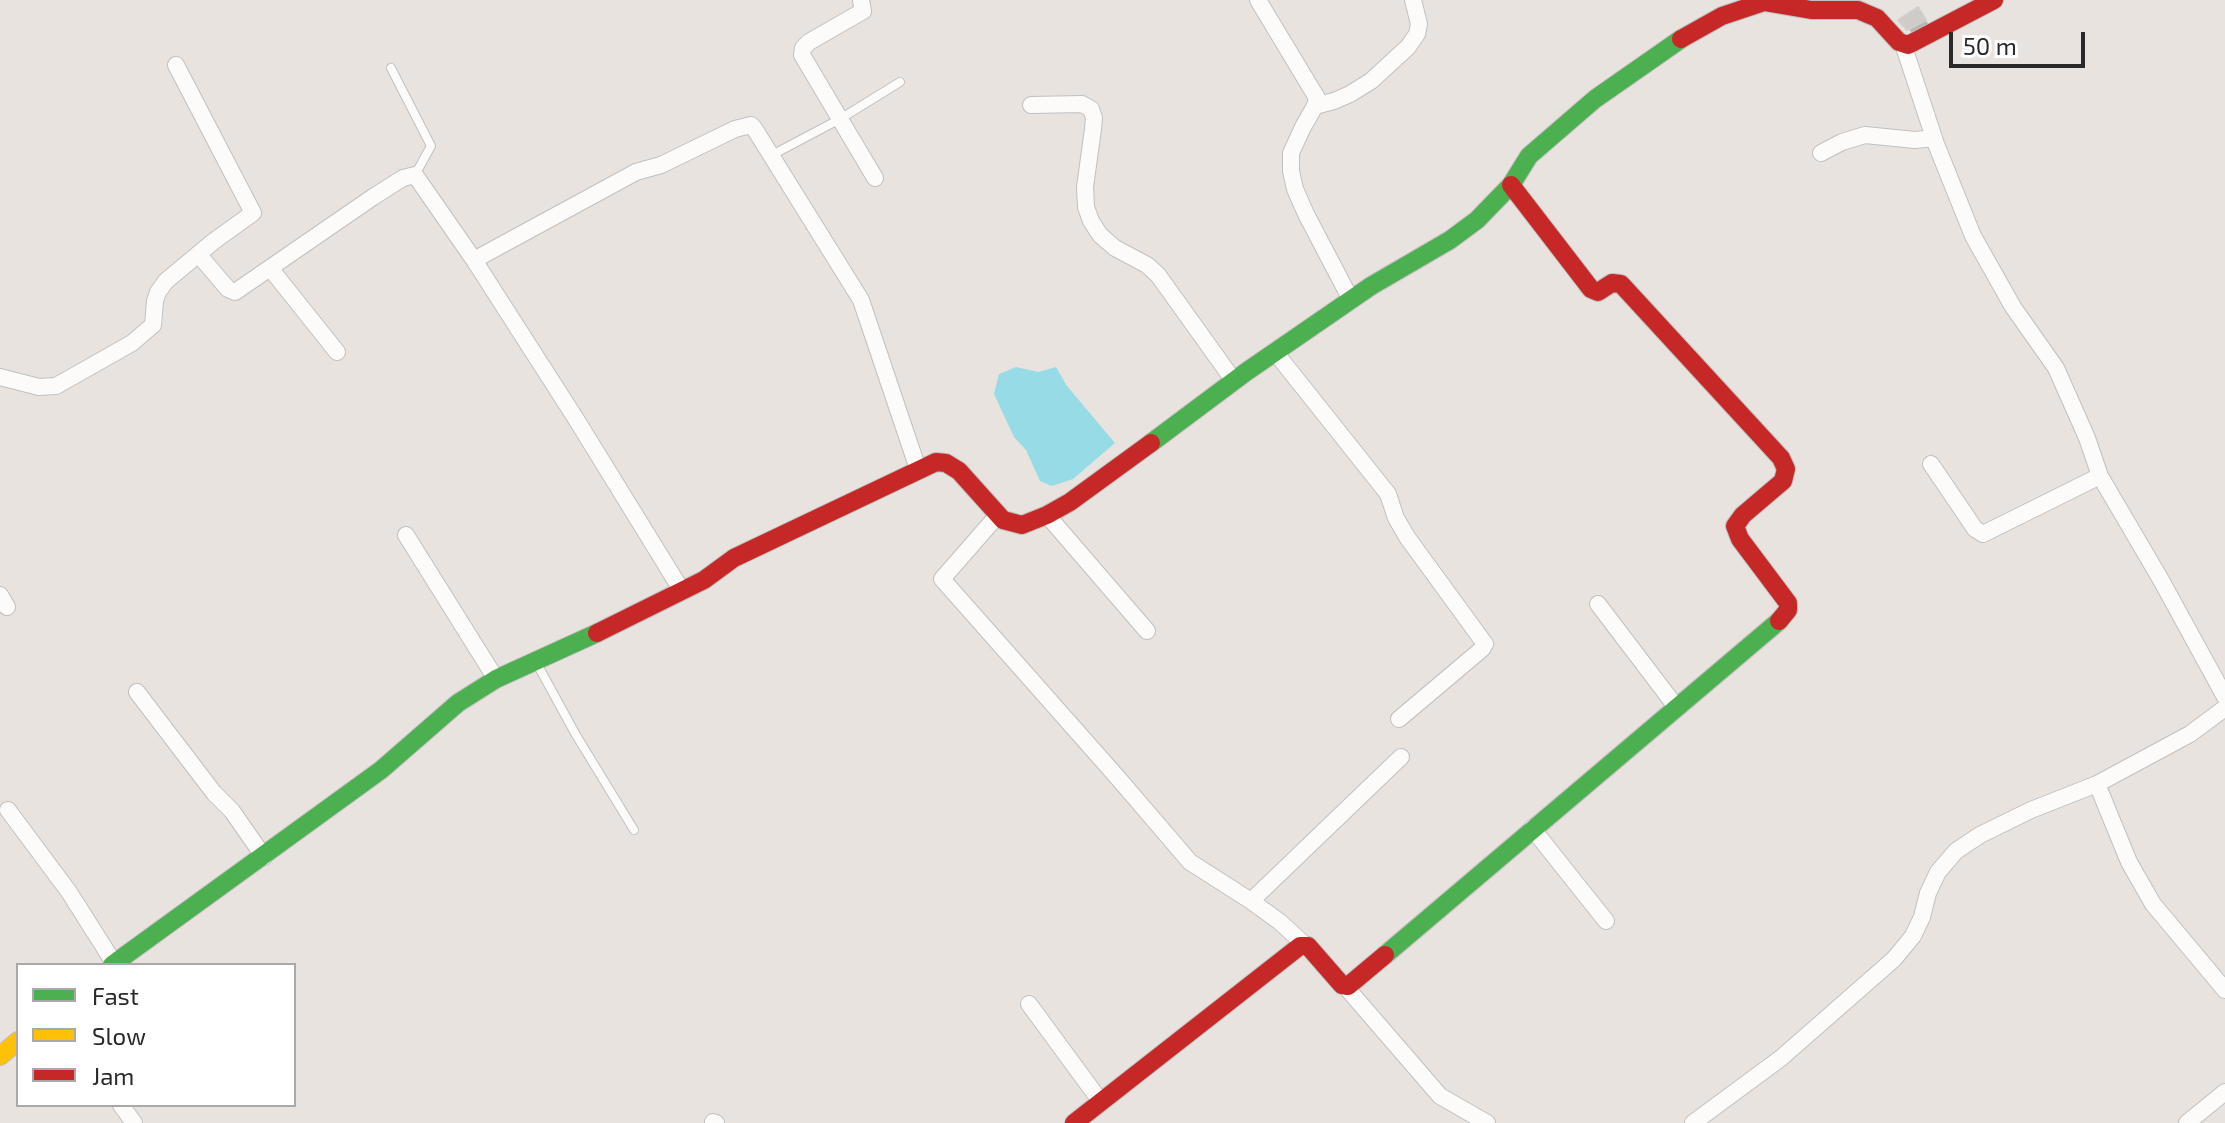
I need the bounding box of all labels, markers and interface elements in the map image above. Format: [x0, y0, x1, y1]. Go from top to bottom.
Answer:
scale bar [1953, 16, 2089, 66]
text: 50 m [1963, 31, 2017, 60]
legend [16, 963, 296, 1107]
text: Fast [92, 981, 139, 1010]
text: Slow [92, 1021, 146, 1050]
text: Jam [92, 1061, 134, 1090]

